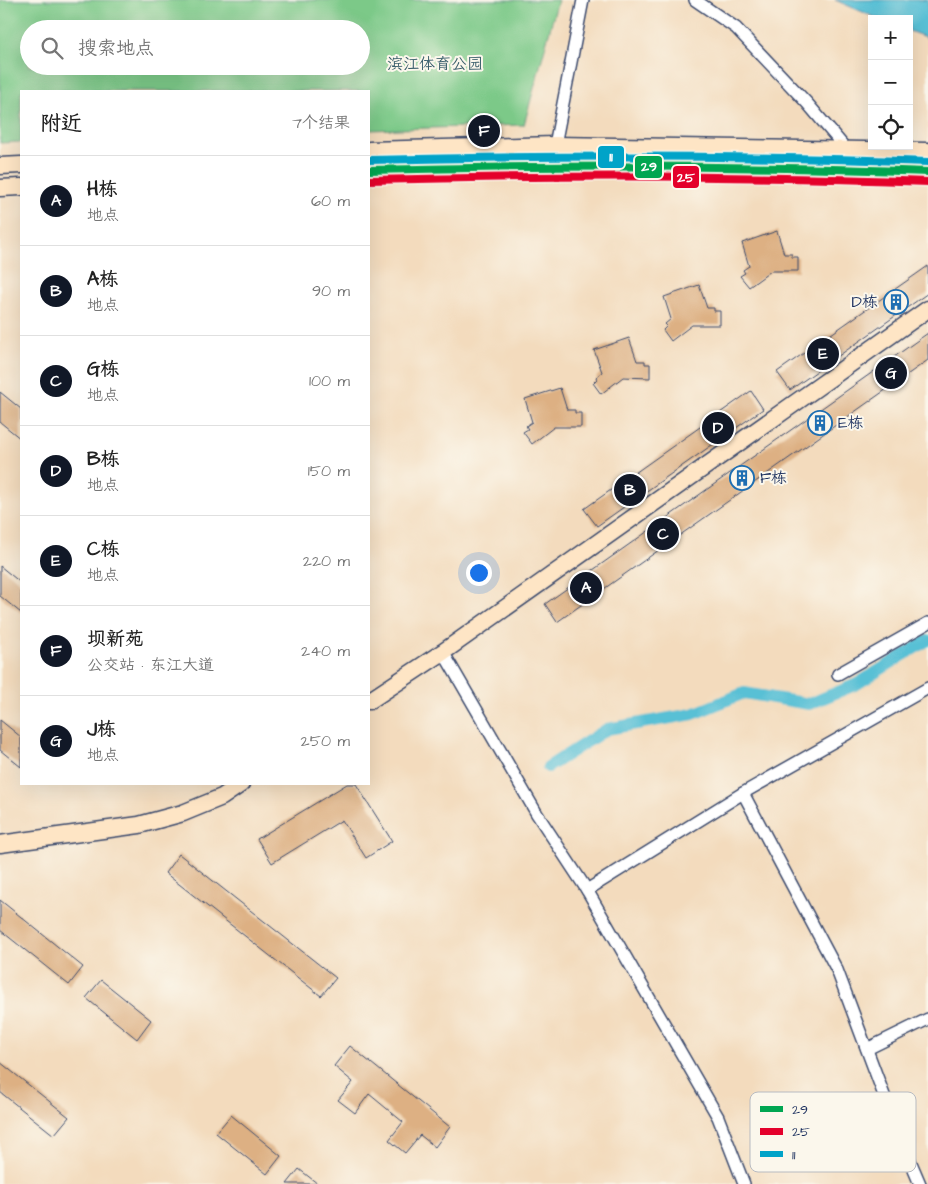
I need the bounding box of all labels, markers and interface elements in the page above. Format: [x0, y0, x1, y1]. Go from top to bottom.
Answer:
map controls [868, 15, 913, 150]
button: + [868, 15, 913, 60]
search box [20, 20, 370, 75]
icon: search [38, 34, 66, 62]
text: 搜索地点 [78, 35, 154, 62]
park label: 滨江体育公园 [387, 53, 483, 75]
button: − [868, 60, 913, 105]
button: locate [868, 105, 913, 150]
text: 附近 [40, 109, 82, 138]
text: 7个结果 [292, 112, 350, 134]
pin: F [468, 112, 500, 150]
line badge: 11 [597, 145, 625, 169]
text: 11 [609, 147, 613, 167]
line badge: 29 [634, 155, 663, 179]
text: 29 [640, 157, 657, 177]
line badge: 25 [672, 165, 700, 189]
text: 25 [676, 168, 696, 188]
text: H栋 [87, 176, 118, 203]
text: A [51, 190, 61, 212]
text: 60 m [311, 190, 350, 212]
text: 地点 [87, 204, 119, 226]
text: A栋 [87, 266, 118, 293]
text: B [50, 280, 62, 302]
text: 90 m [312, 280, 350, 302]
building icon: D栋 [883, 289, 909, 315]
place label: D栋 [852, 291, 878, 313]
text: 地点 [87, 294, 119, 316]
pin: E [807, 335, 839, 373]
pin: G [875, 354, 907, 392]
text: G栋 [87, 356, 119, 383]
text: C [50, 370, 62, 392]
text: 100 m [309, 370, 350, 392]
text: 地点 [87, 384, 119, 406]
pin: D [702, 409, 734, 447]
building icon: E栋 [807, 410, 833, 436]
place label: E栋 [838, 412, 863, 434]
text: B栋 [87, 446, 120, 473]
text: D [51, 460, 61, 482]
text: 150 m [308, 460, 350, 482]
building icon: F栋 [729, 465, 755, 491]
place label: F栋 [760, 467, 787, 489]
pin: B [614, 471, 646, 509]
text: 地点 [87, 474, 119, 496]
pin: C [647, 515, 679, 553]
text: C栋 [87, 536, 119, 563]
text: E [51, 550, 61, 572]
text: 220 m [303, 550, 350, 572]
your location [466, 560, 492, 586]
text: 地点 [87, 564, 119, 586]
pin: A [570, 569, 602, 607]
text: 坝新苑 [87, 626, 144, 653]
text: F [50, 640, 62, 662]
text: 240 m [301, 640, 350, 662]
text: 公交站 · 东江大道 [87, 654, 214, 676]
text: J栋 [87, 716, 116, 743]
text: G [50, 730, 62, 752]
text: 250 m [301, 730, 350, 752]
text: 地点 [87, 744, 119, 766]
legend [750, 1092, 916, 1172]
text: 29 [792, 1100, 808, 1120]
text: 25 [792, 1122, 810, 1142]
text: 11 [792, 1145, 796, 1165]

